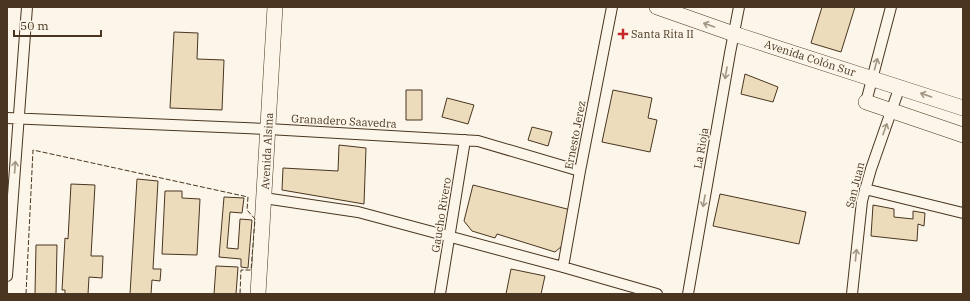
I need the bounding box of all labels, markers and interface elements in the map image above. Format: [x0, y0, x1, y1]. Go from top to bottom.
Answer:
scale bar [14, 12, 101, 38]
text: 50 m [20, 18, 49, 33]
one-way arrow [703, 21, 716, 28]
place label: Santa Rita II [631, 27, 694, 41]
marker: Santa Rita II [618, 29, 628, 39]
street label: Avenida Colón Sur [763, 37, 858, 79]
one-way arrow [873, 58, 880, 71]
one-way arrow [722, 66, 730, 79]
one-way arrow [920, 91, 933, 98]
street label: Ernesto Jerez [561, 99, 589, 171]
street label: Granadero Saavedra [291, 111, 397, 131]
street label: Avenida Alsina [258, 112, 276, 190]
one-way arrow [882, 123, 889, 136]
street label: La Rioja [691, 126, 711, 170]
one-way arrow [12, 161, 19, 174]
street label: San Juan [843, 161, 867, 209]
street label: Gaucho Rivero [428, 177, 454, 253]
one-way arrow [700, 194, 708, 207]
one-way arrow [852, 249, 860, 262]

